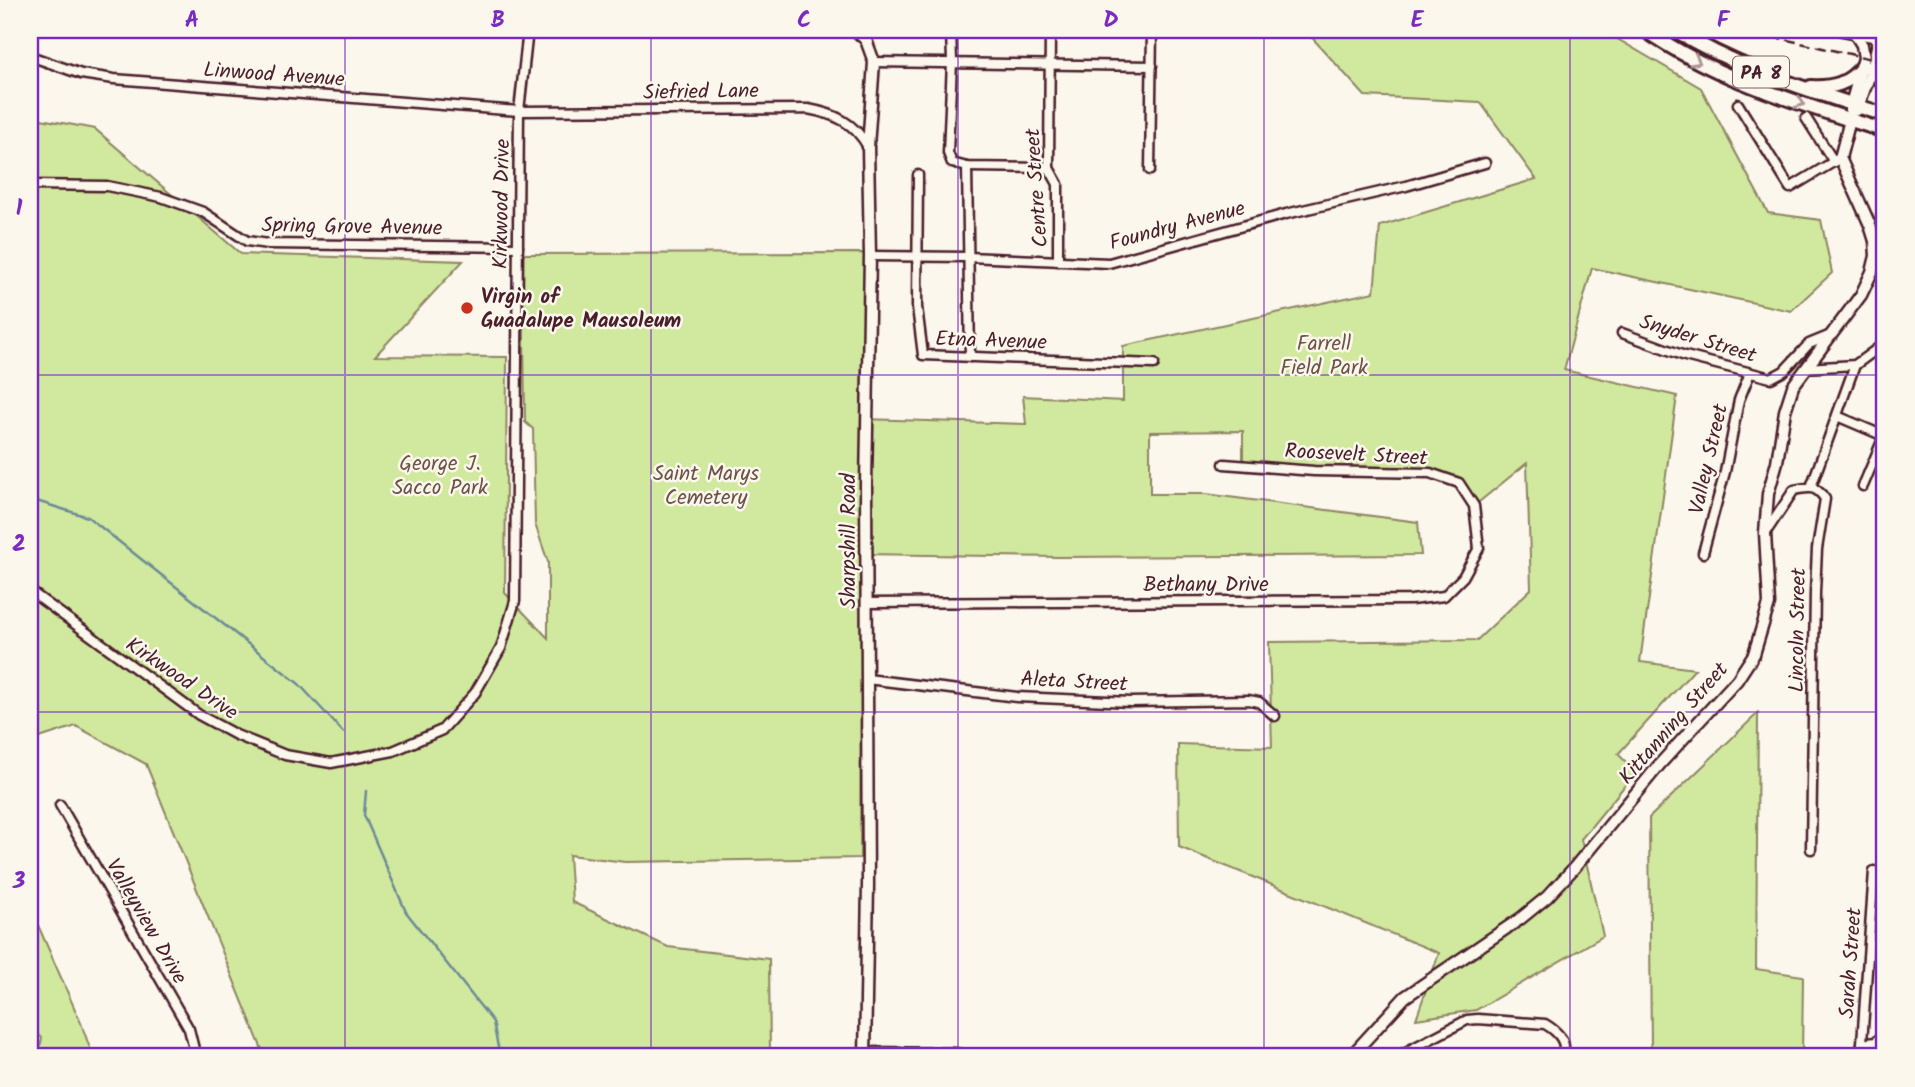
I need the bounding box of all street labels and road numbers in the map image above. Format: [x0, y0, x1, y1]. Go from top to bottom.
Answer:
street label: Linwood Avenue [202, 54, 346, 97]
road number: PA 8 [1733, 57, 1789, 88]
street label: Siefried Lane [643, 75, 760, 110]
street label: Centre Street [1017, 126, 1058, 249]
street label: Kirkwood Drive [485, 138, 520, 269]
street label: Foundry Avenue [1106, 192, 1249, 260]
street label: Spring Grove Avenue [261, 209, 443, 246]
street label: Snyder Street [1635, 306, 1761, 373]
street label: Etna Avenue [935, 323, 1048, 360]
street label: Valley Street [1681, 400, 1738, 518]
street label: Roosevelt Street [1284, 435, 1429, 476]
street label: Sharpshill Road [833, 473, 866, 609]
street label: Lincoln Street [1781, 567, 1816, 693]
street label: Bethany Drive [1143, 569, 1269, 602]
street label: Kirkwood Drive [118, 629, 245, 730]
street label: Kittanning Street [1611, 654, 1738, 793]
street label: Aleta Street [1020, 663, 1129, 702]
street label: Valleyview Drive [96, 853, 195, 991]
street label: Sarah Street [1831, 906, 1872, 1019]

